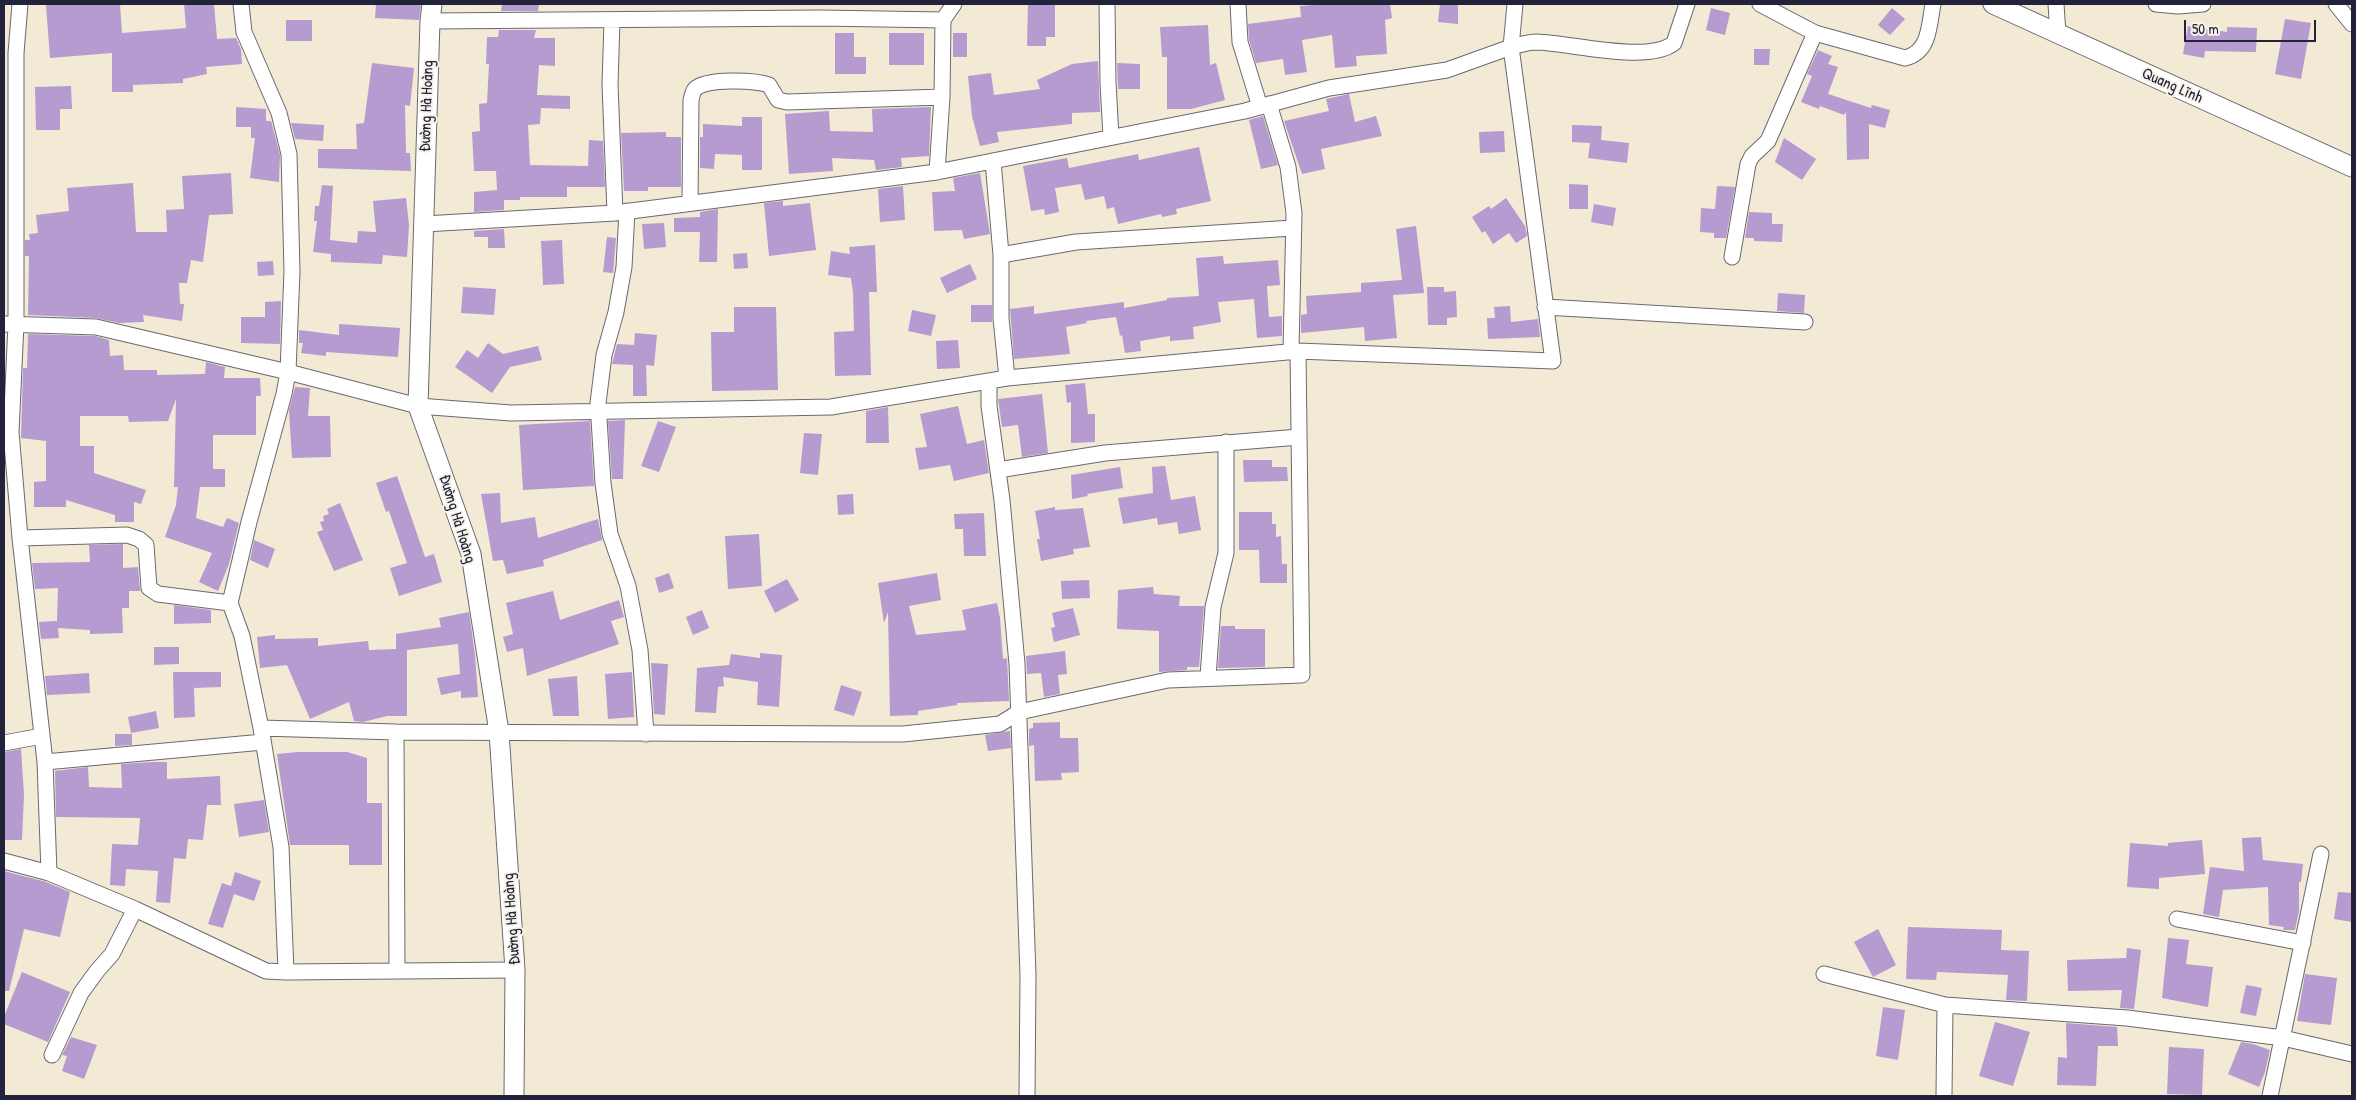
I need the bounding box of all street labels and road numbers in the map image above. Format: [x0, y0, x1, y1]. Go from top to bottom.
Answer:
street label: Đường Hà Hoàng [416, 60, 438, 152]
street label: Quang Lĩnh [2139, 64, 2205, 108]
street label: Đường Hà Hoàng [434, 472, 480, 566]
street label: Đường Hà Hoàng [499, 873, 525, 965]

